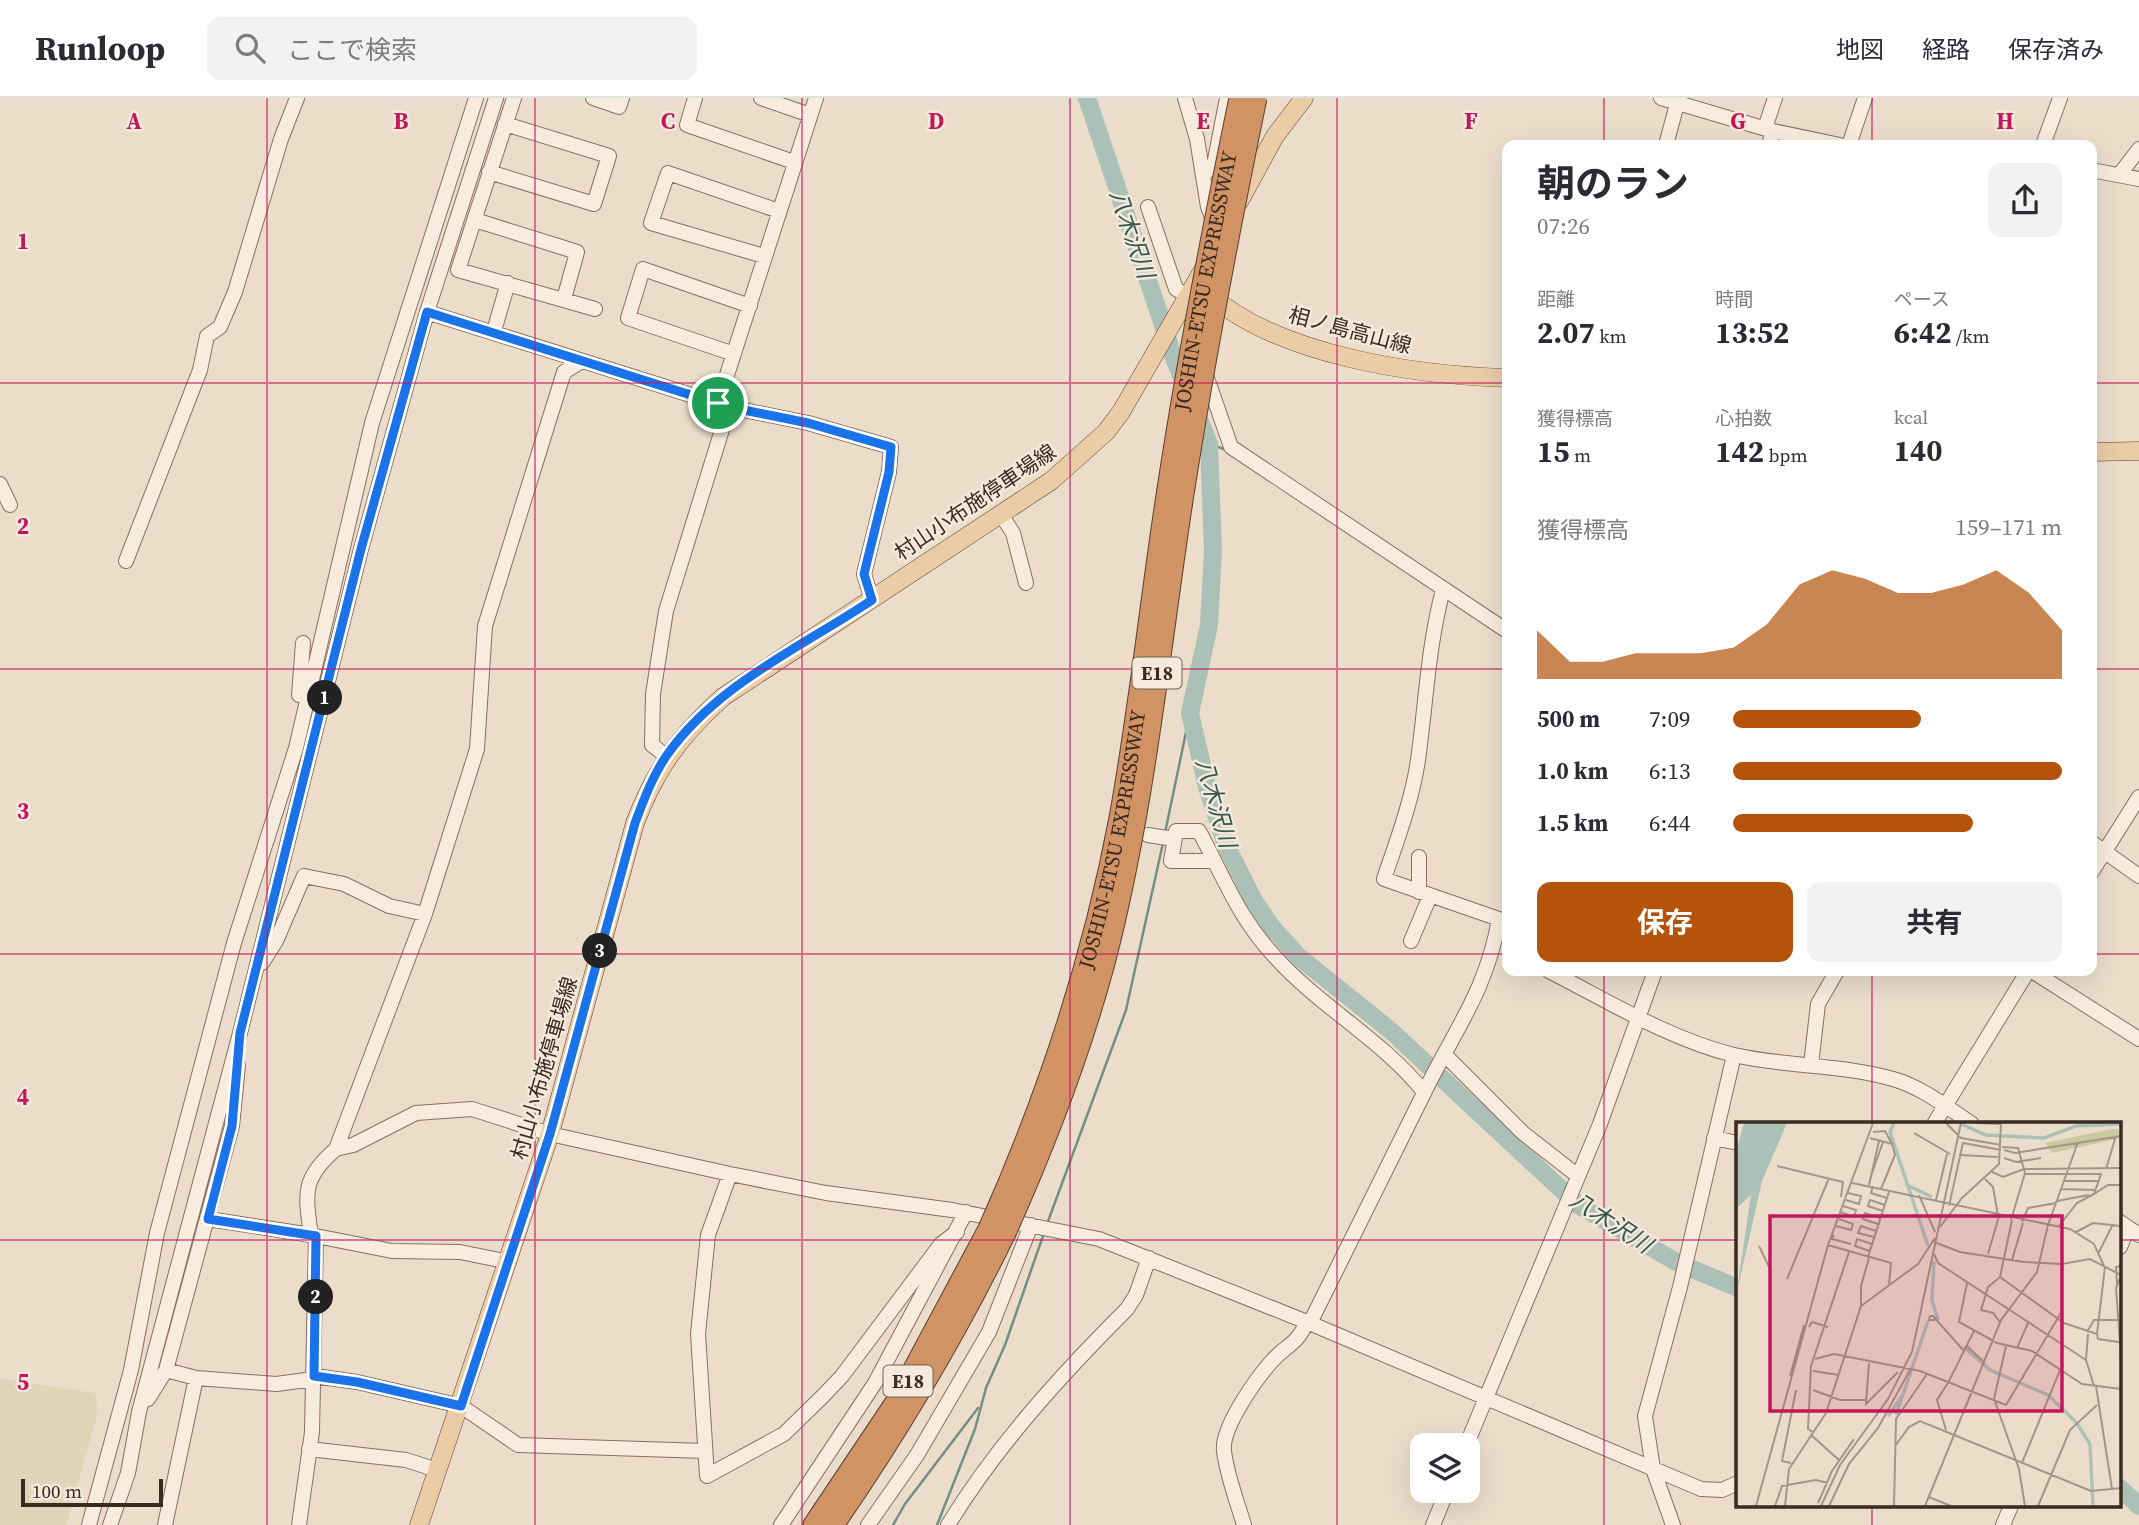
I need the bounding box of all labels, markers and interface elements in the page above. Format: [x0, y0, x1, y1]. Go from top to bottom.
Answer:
search box [207, 17, 697, 80]
text: Runloop [35, 26, 165, 71]
icon: search [231, 29, 269, 67]
text: ここで検索 [287, 32, 417, 68]
text: 地図 [1836, 33, 1884, 66]
text: 経路 [1922, 33, 1970, 66]
text: 保存済み [2008, 33, 2104, 66]
text: A [126, 105, 142, 137]
text: B [394, 105, 409, 137]
text: C [661, 105, 675, 137]
text: D [928, 105, 944, 137]
text: E [1196, 105, 1210, 137]
text: F [1464, 105, 1478, 137]
text: G [1730, 105, 1746, 137]
text: H [1996, 105, 2014, 137]
street label: JOSHIN-ETSU EXPRESSWAY [1166, 148, 1243, 414]
text: 朝のラン [1537, 158, 1689, 210]
button: share [1988, 163, 2062, 237]
water label: 八木沢川 [1102, 185, 1163, 286]
text: 07:26 [1537, 210, 1590, 242]
text: 1 [17, 225, 29, 257]
text: 距離 [1537, 286, 1575, 312]
text: 時間 [1715, 286, 1753, 312]
text: ペース [1894, 286, 1950, 312]
street label: 相ノ島高山線 [1285, 300, 1415, 360]
text: 2.07 [1537, 312, 1595, 353]
text: 13:52 [1715, 312, 1789, 353]
text: 6:42 [1894, 312, 1951, 353]
text: km [1595, 323, 1627, 349]
text: /km [1951, 323, 1990, 349]
pin [688, 373, 748, 433]
icon: arrive [699, 384, 737, 422]
text: kcal [1894, 404, 1928, 430]
text: 獲得標高 [1537, 405, 1613, 431]
text: 心拍数 [1715, 405, 1772, 431]
text: 140 [1894, 430, 1942, 471]
text: 15 [1537, 431, 1570, 472]
text: 142 [1715, 431, 1764, 472]
street label: 村山小布施停車場線 [889, 437, 1061, 567]
text: m [1570, 442, 1591, 468]
text: bpm [1764, 442, 1808, 468]
text: 2 [17, 510, 29, 542]
text: 159–171 m [1955, 511, 2062, 543]
text: 獲得標高 [1537, 514, 1629, 546]
road number: E18 [1132, 658, 1182, 688]
pin: 1 [308, 680, 342, 716]
text: 1 [319, 684, 330, 710]
text: 500 m [1537, 703, 1600, 735]
text: 7:09 [1649, 703, 1690, 735]
street label: JOSHIN-ETSU EXPRESSWAY [1070, 707, 1152, 973]
water label: 八木沢川 [1188, 754, 1245, 855]
text: 1.0 km [1537, 755, 1608, 787]
text: 6:13 [1649, 755, 1690, 787]
text: 3 [17, 795, 29, 827]
text: 1.5 km [1537, 807, 1608, 839]
text: 6:44 [1649, 807, 1690, 839]
button: 保存 [1537, 882, 1793, 962]
button: 共有 [1807, 882, 2062, 962]
pin: 3 [582, 934, 618, 968]
text: 3 [594, 937, 605, 963]
street label: 村山小布施停車場線 [504, 973, 584, 1163]
text: 4 [17, 1081, 29, 1113]
inset map [1736, 1122, 2122, 1508]
water label: 八木沢川 [1564, 1184, 1661, 1262]
pin: 2 [298, 1280, 334, 1314]
text: 2 [310, 1283, 321, 1309]
text: 5 [17, 1366, 29, 1398]
road number: E18 [884, 1366, 932, 1396]
map controls [1410, 1433, 1480, 1503]
button: layers [1410, 1433, 1480, 1503]
scale bar [21, 1476, 163, 1508]
text: 100 m [32, 1478, 82, 1504]

